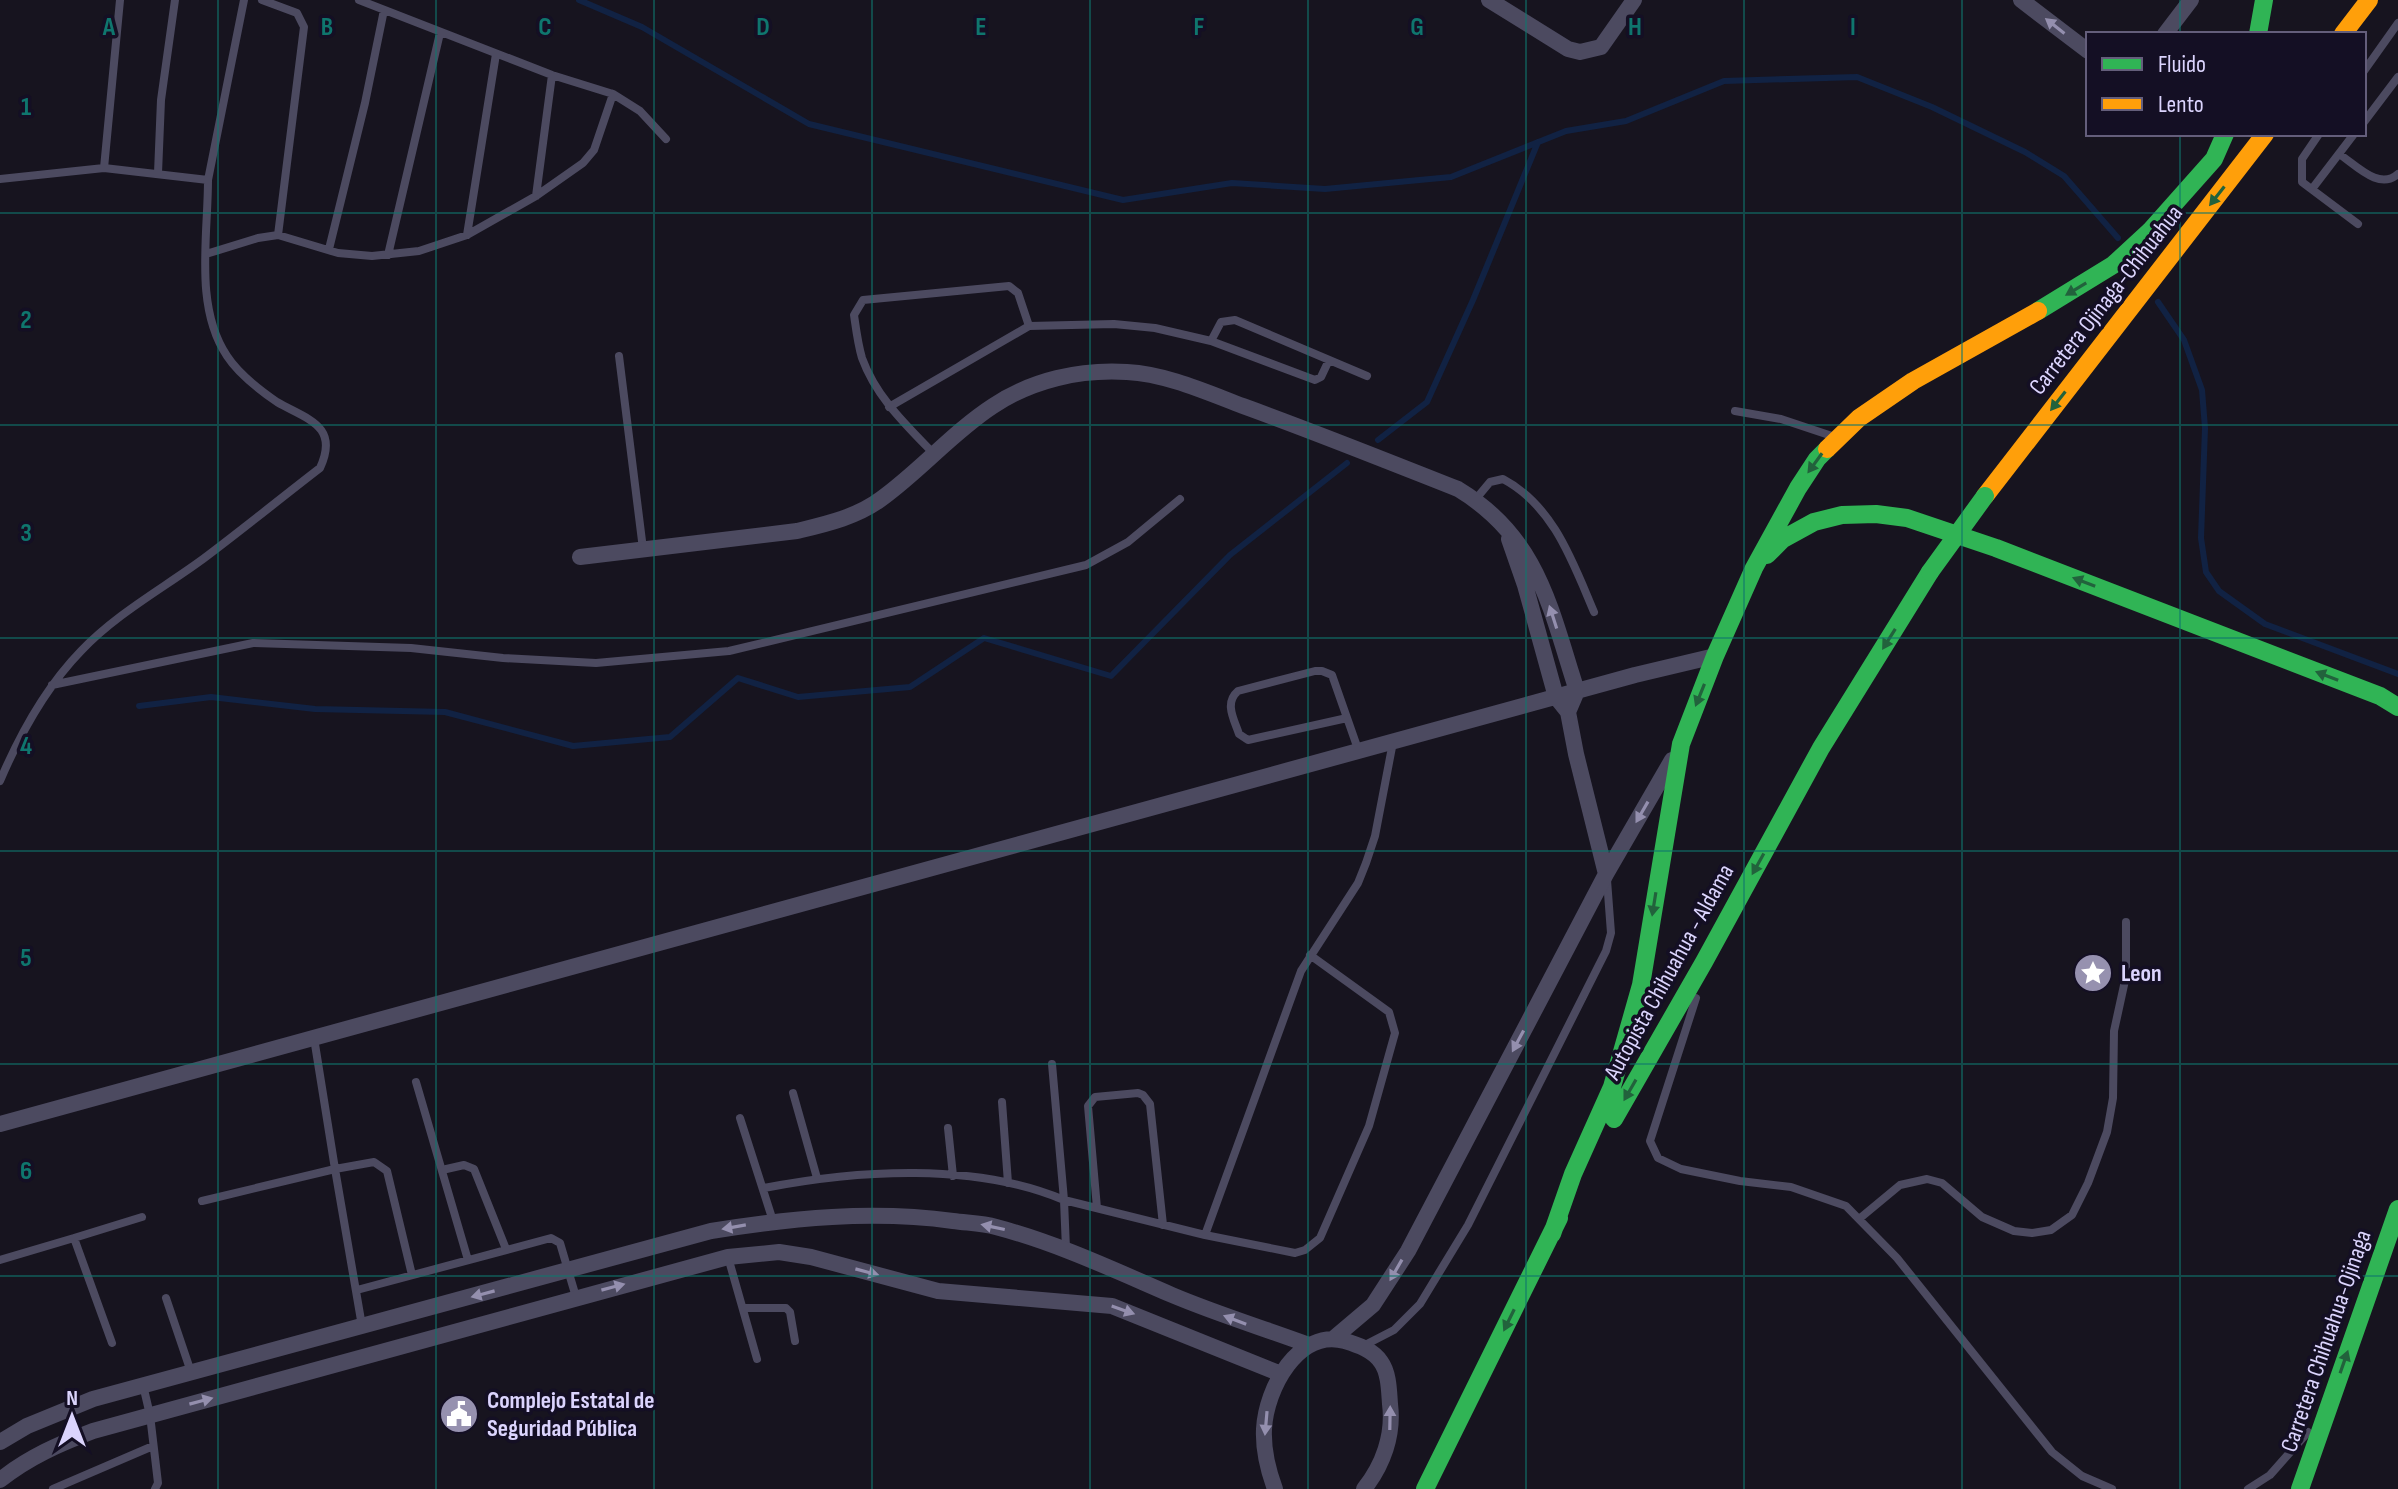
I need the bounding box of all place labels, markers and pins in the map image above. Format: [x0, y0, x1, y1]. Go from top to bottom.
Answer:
place icon: Leon [2072, 952, 2114, 994]
place label: Leon [2121, 959, 2162, 988]
place label: Complejo Estatal de Seguridad Pública [487, 1386, 654, 1443]
public building icon: Complejo Estatal de Seguridad Pública [438, 1393, 480, 1435]

